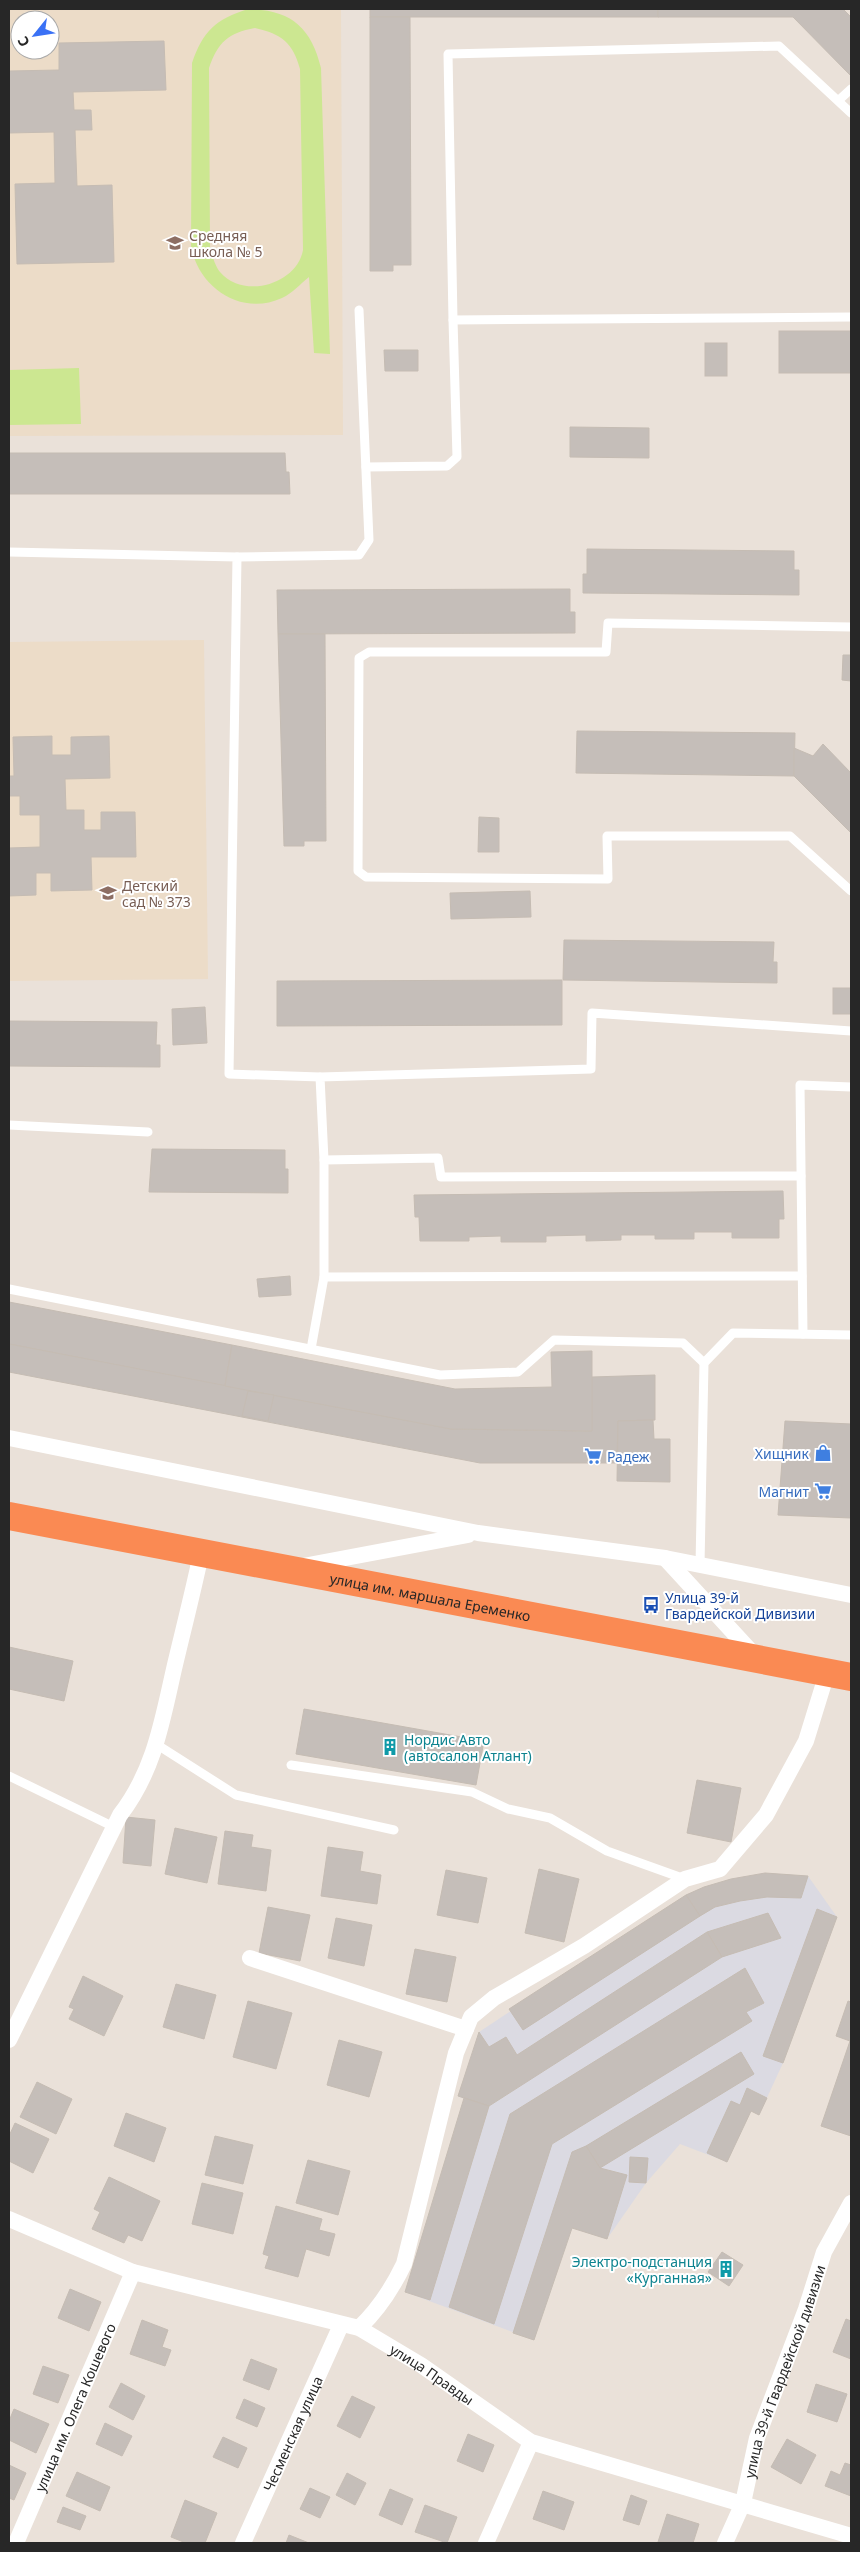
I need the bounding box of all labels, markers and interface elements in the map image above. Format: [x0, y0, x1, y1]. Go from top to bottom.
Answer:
north arrow [10, 10, 60, 60]
text: С [13, 33, 34, 50]
place label: Средняя школа № 5 [189, 226, 263, 261]
school or university icon: Средняя школа № 5 [165, 233, 185, 253]
place label: Детский сад № 373 [122, 876, 191, 911]
school or university icon: Детский сад № 373 [98, 883, 118, 903]
shop icon: Хищник [813, 1443, 833, 1463]
place label: Хищник [755, 1444, 810, 1463]
supermarket icon: Радеж [583, 1446, 603, 1466]
place label: Радеж [607, 1447, 650, 1466]
supermarket icon: Магнит [813, 1481, 833, 1501]
place label: Магнит [759, 1482, 809, 1501]
street label: улица им. маршала Еременко [328, 1568, 532, 1625]
place label: Улица 39-й Гвардейской Дивизии [665, 1588, 815, 1623]
bus stop icon: Улица 39-й Гвардейской Дивизии [641, 1595, 661, 1615]
place label: Нордис Авто (автосалон Атлант) [404, 1730, 532, 1765]
building icon: Нордис Авто (автосалон Атлант) [380, 1737, 400, 1757]
place label: Электро-подстанция «Курганная» [572, 2252, 712, 2287]
building icon: Электро-подстанция «Курганная» [716, 2259, 736, 2279]
street label: улица 39-й Гвардейской дивизии [739, 2262, 829, 2480]
street label: улица им. Олега Кошевого [30, 2320, 119, 2494]
street label: улица Правды [387, 2339, 478, 2409]
street label: Чесменская улица [258, 2373, 326, 2494]

